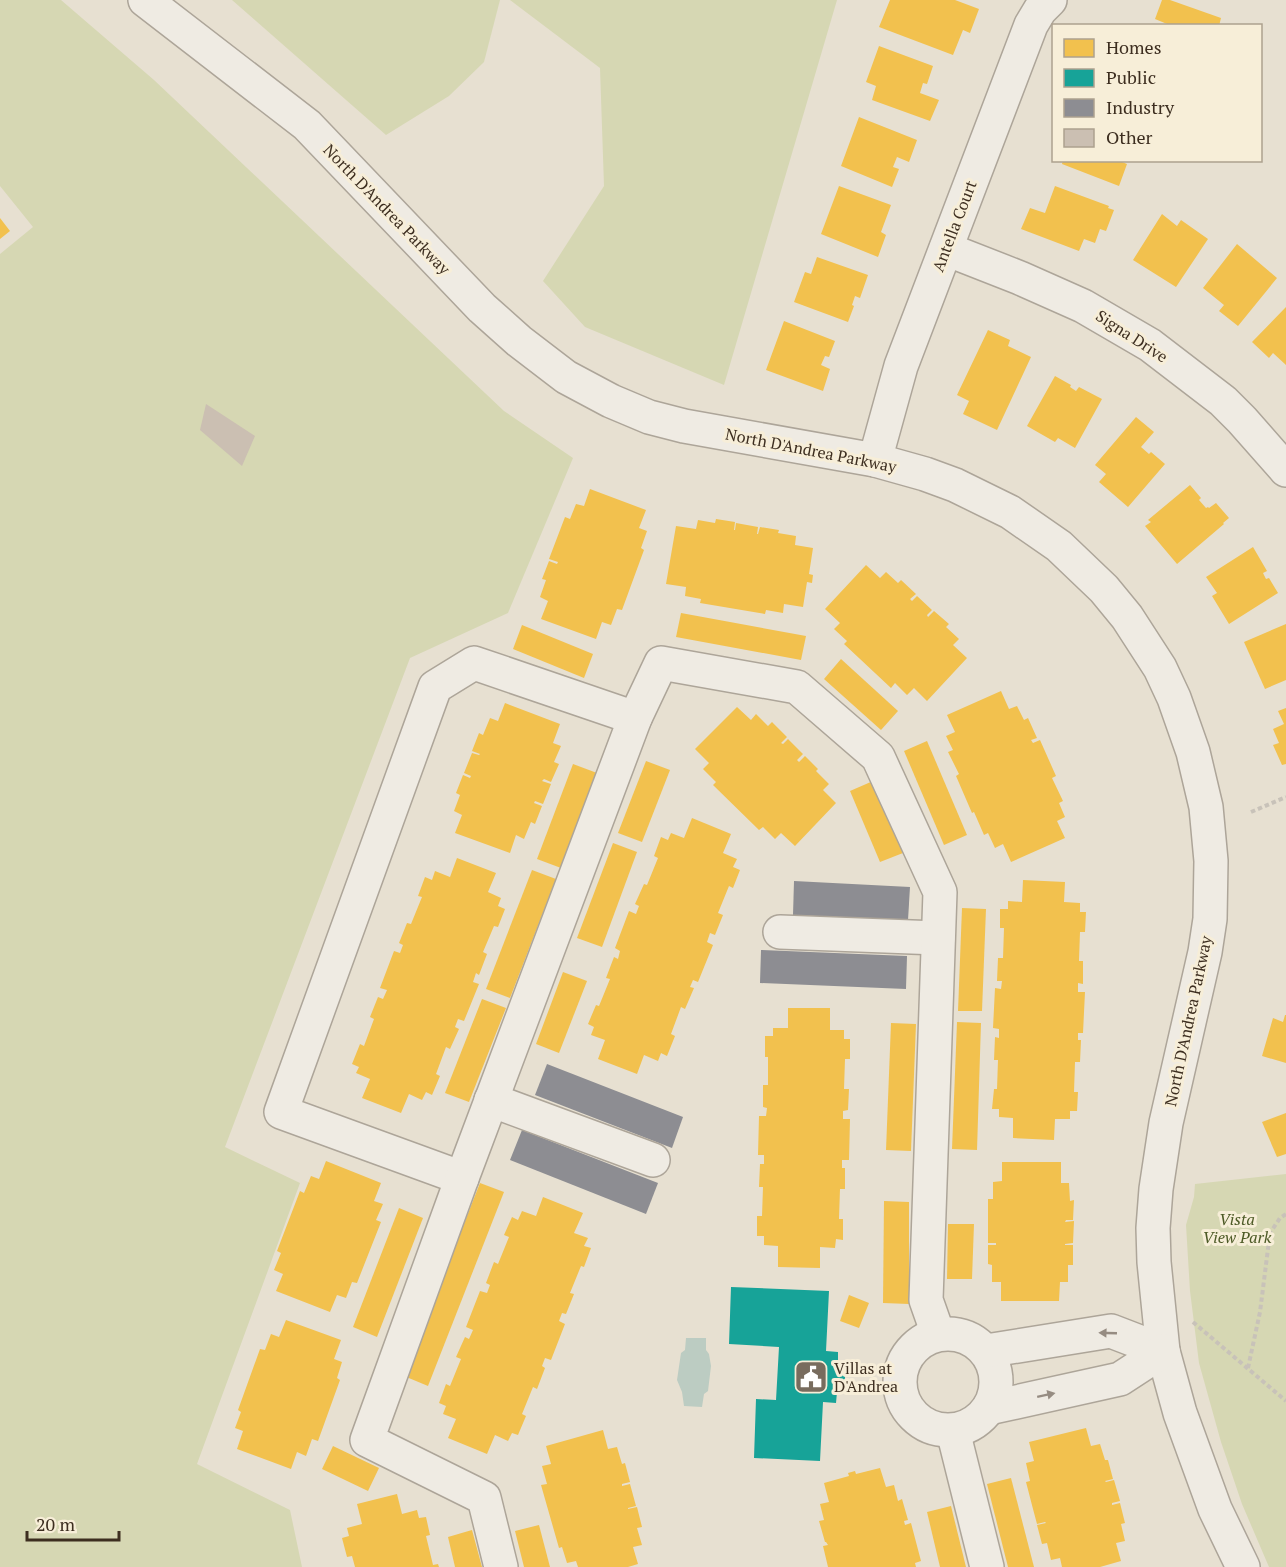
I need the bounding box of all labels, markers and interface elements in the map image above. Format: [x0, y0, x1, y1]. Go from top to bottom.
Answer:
legend [1052, 24, 1262, 162]
text: Homes [1106, 35, 1161, 59]
text: Public [1106, 65, 1156, 89]
text: Industry [1106, 95, 1175, 119]
text: Other [1106, 125, 1153, 149]
street label: North D'Andrea Parkway [319, 139, 456, 280]
street label: Antella Court [927, 177, 982, 275]
street label: Signa Drive [1092, 305, 1172, 367]
street label: North D'Andrea Parkway [724, 423, 899, 478]
street label: North D'Andrea Parkway [1159, 933, 1217, 1108]
park label: Vista View Park [1203, 1208, 1272, 1248]
one-way arrow [1098, 1329, 1117, 1338]
place label: Villas at D'Andrea [834, 1357, 898, 1397]
public building icon: Villas at D'Andrea [793, 1359, 829, 1395]
one-way arrow [1037, 1390, 1056, 1400]
scale bar [27, 1504, 118, 1542]
text: 20 m [36, 1512, 76, 1536]

